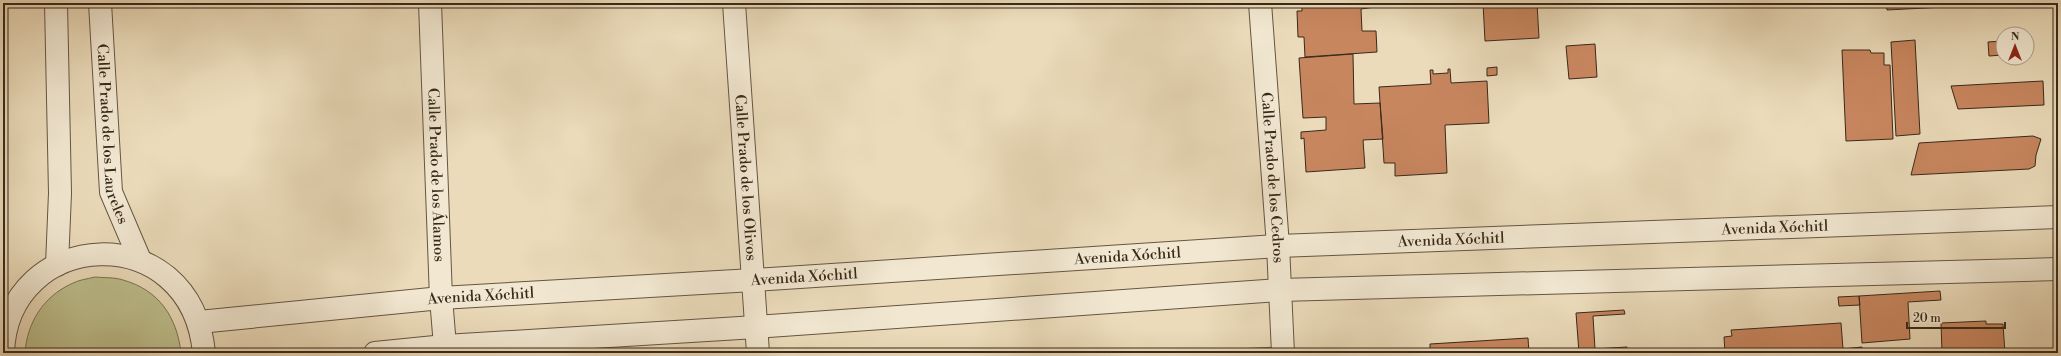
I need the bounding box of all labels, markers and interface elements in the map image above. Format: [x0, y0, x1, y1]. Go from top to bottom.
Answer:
north arrow [1995, 26, 2035, 66]
text: N [2011, 30, 2020, 44]
street label: Calle Prado de los Laureles [93, 43, 133, 227]
street label: Calle Prado de los Álamos [424, 88, 449, 262]
street label: Calle Prado de los Cedros [1257, 91, 1288, 263]
street label: Calle Prado de los Olivos [731, 94, 761, 261]
street label: Avenida Xóchitl [1720, 216, 1829, 239]
street label: Avenida Xóchitl [1396, 228, 1505, 251]
street label: Avenida Xóchitl [1073, 243, 1182, 269]
street label: Avenida Xóchitl [749, 264, 859, 290]
street label: Avenida Xóchitl [425, 283, 535, 309]
scale bar [1907, 304, 2005, 330]
text: 20 m [1913, 311, 1941, 326]

